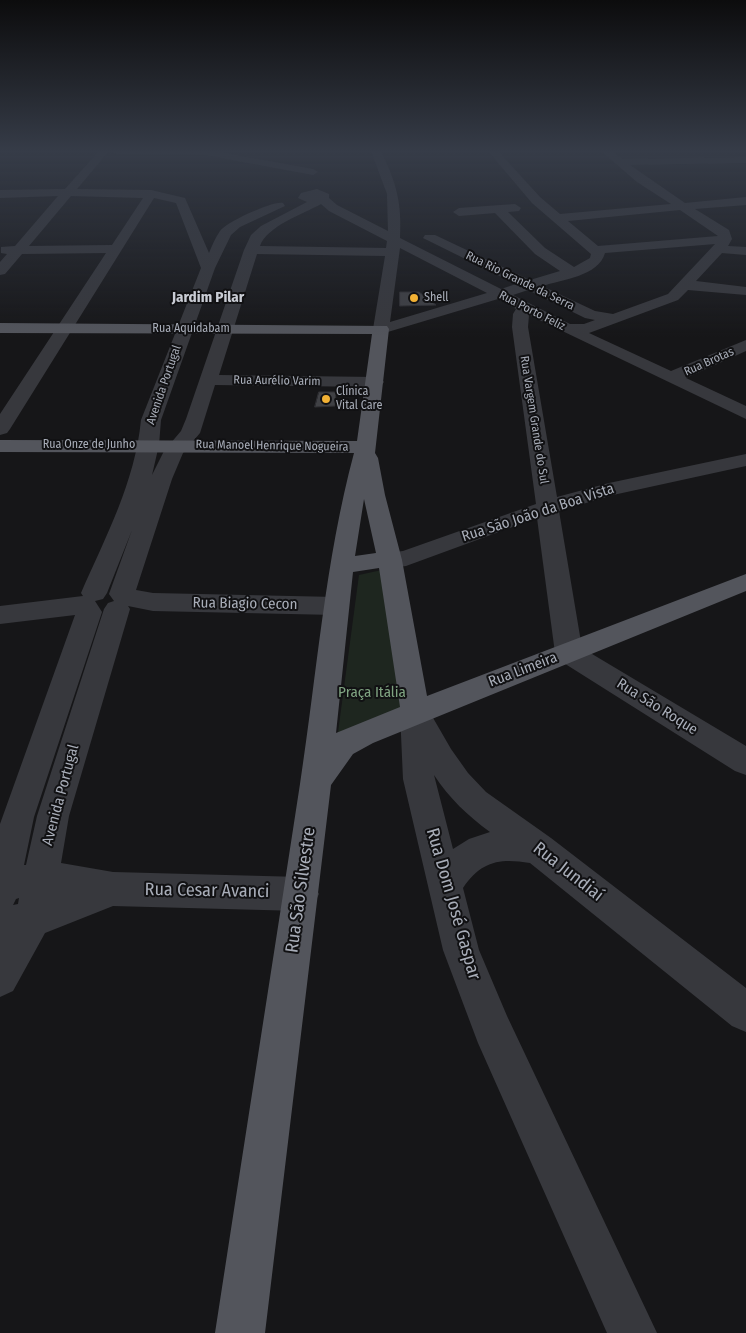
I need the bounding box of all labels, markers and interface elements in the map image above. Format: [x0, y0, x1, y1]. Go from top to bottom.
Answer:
street label: Rua Rio Grande da Serra [463, 248, 577, 314]
street label: Rua Porto Feliz [496, 288, 568, 334]
district label: Jardim Pilar [172, 289, 244, 307]
place label: Shell [424, 291, 449, 305]
marker: Shell [408, 292, 420, 304]
street label: Rua Aquidabam [152, 322, 230, 336]
street label: Avenida Portugal [144, 343, 184, 427]
street label: Rua Brotas [682, 345, 736, 379]
street label: Rua Vargem Grande do Sul [517, 355, 551, 485]
street label: Rua Aurélio Varim [233, 373, 321, 389]
place label: Clínica Vital Care [336, 385, 382, 413]
marker: Clínica Vital Care [320, 393, 332, 405]
street label: Rua Manoel Henrique Nogueira [196, 437, 348, 455]
street label: Rua Onze de Junho [43, 438, 135, 452]
street label: Rua São João da Boa Vista [459, 480, 617, 546]
street label: Rua Biagio Cecon [192, 594, 298, 614]
street label: Rua Limeira [486, 649, 560, 691]
street label: Rua São Roque [613, 675, 701, 739]
park label: Praça Itália [338, 684, 406, 702]
street label: Avenida Portugal [39, 743, 83, 847]
street label: Rua São Silvestre [281, 826, 321, 954]
street label: Rua Dom José Gaspar [421, 826, 485, 982]
street label: Rua Jundiaí [528, 838, 608, 906]
street label: Rua Cesar Avanci [145, 879, 269, 903]

